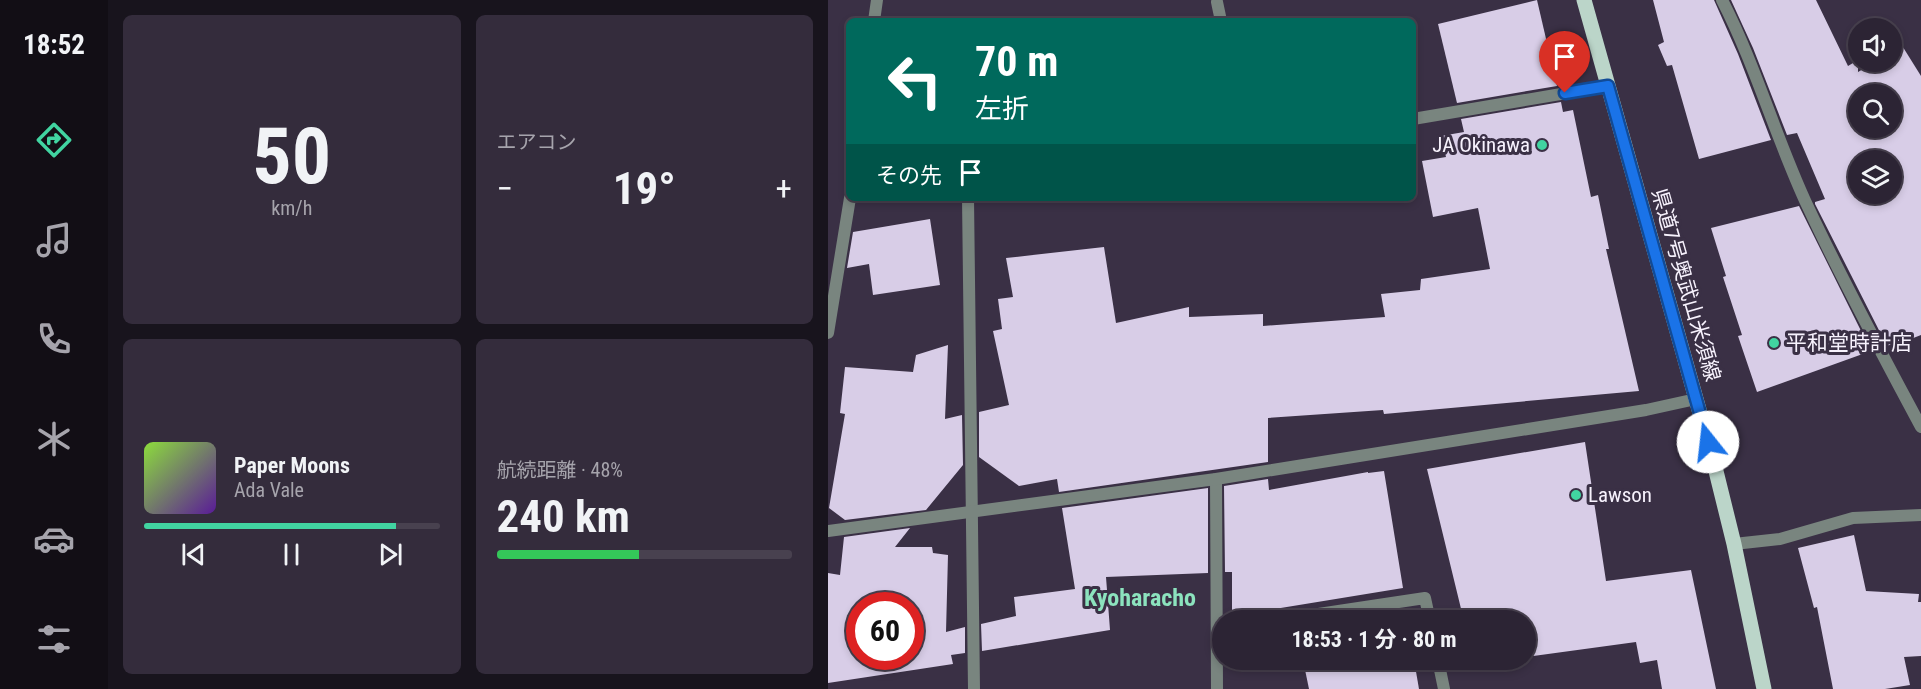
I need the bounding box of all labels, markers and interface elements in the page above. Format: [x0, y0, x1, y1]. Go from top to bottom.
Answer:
map controls [1848, 18, 1902, 204]
button: sound [1848, 18, 1902, 72]
text: 18:52 [23, 29, 85, 61]
pin [1539, 31, 1590, 93]
text: 70 m [975, 37, 1058, 86]
icon: arrive [1548, 40, 1581, 73]
icon: left [876, 42, 954, 120]
button: search [1848, 84, 1902, 138]
text: 左折 [975, 93, 1029, 125]
text: 50 [252, 111, 331, 202]
icon: directions [33, 119, 75, 161]
text: エアコン [497, 130, 577, 154]
place label: JA Okinawa [1432, 133, 1530, 157]
marker: JA Okinawa [1535, 138, 1549, 152]
button: layers [1848, 150, 1902, 204]
icon: arrive [954, 156, 987, 189]
text: 19° [613, 162, 676, 215]
text: その先 [876, 163, 942, 188]
text: − [497, 169, 513, 208]
text: + [776, 169, 792, 208]
street label: 県道7号奥武山米須線 [1647, 186, 1725, 384]
text: km/h [271, 196, 312, 220]
icon: music [33, 219, 75, 261]
icon: phone [33, 318, 75, 360]
place label: 平和堂時計店 [1786, 331, 1912, 355]
marker: 平和堂時計店 [1767, 336, 1781, 350]
position arrow [1676, 410, 1740, 474]
icon: climate [33, 418, 75, 460]
text: Paper Moons [234, 453, 350, 478]
text: 航続距離 · 48% [497, 458, 623, 482]
text: Ada Vale [234, 478, 304, 502]
place label: Lawson [1588, 483, 1652, 507]
marker: Lawson [1569, 488, 1583, 502]
text: 240 km [497, 490, 630, 543]
icon: car [33, 518, 75, 560]
icon: previous [177, 538, 210, 571]
icon: pause [275, 538, 308, 571]
icon: next [374, 538, 407, 571]
district label: Kyoharacho [1084, 584, 1196, 612]
speed limit sign: 60 [846, 592, 924, 670]
icon: filters [33, 618, 75, 660]
text: 18:53 · 1 分 · 80 m [1291, 627, 1457, 652]

